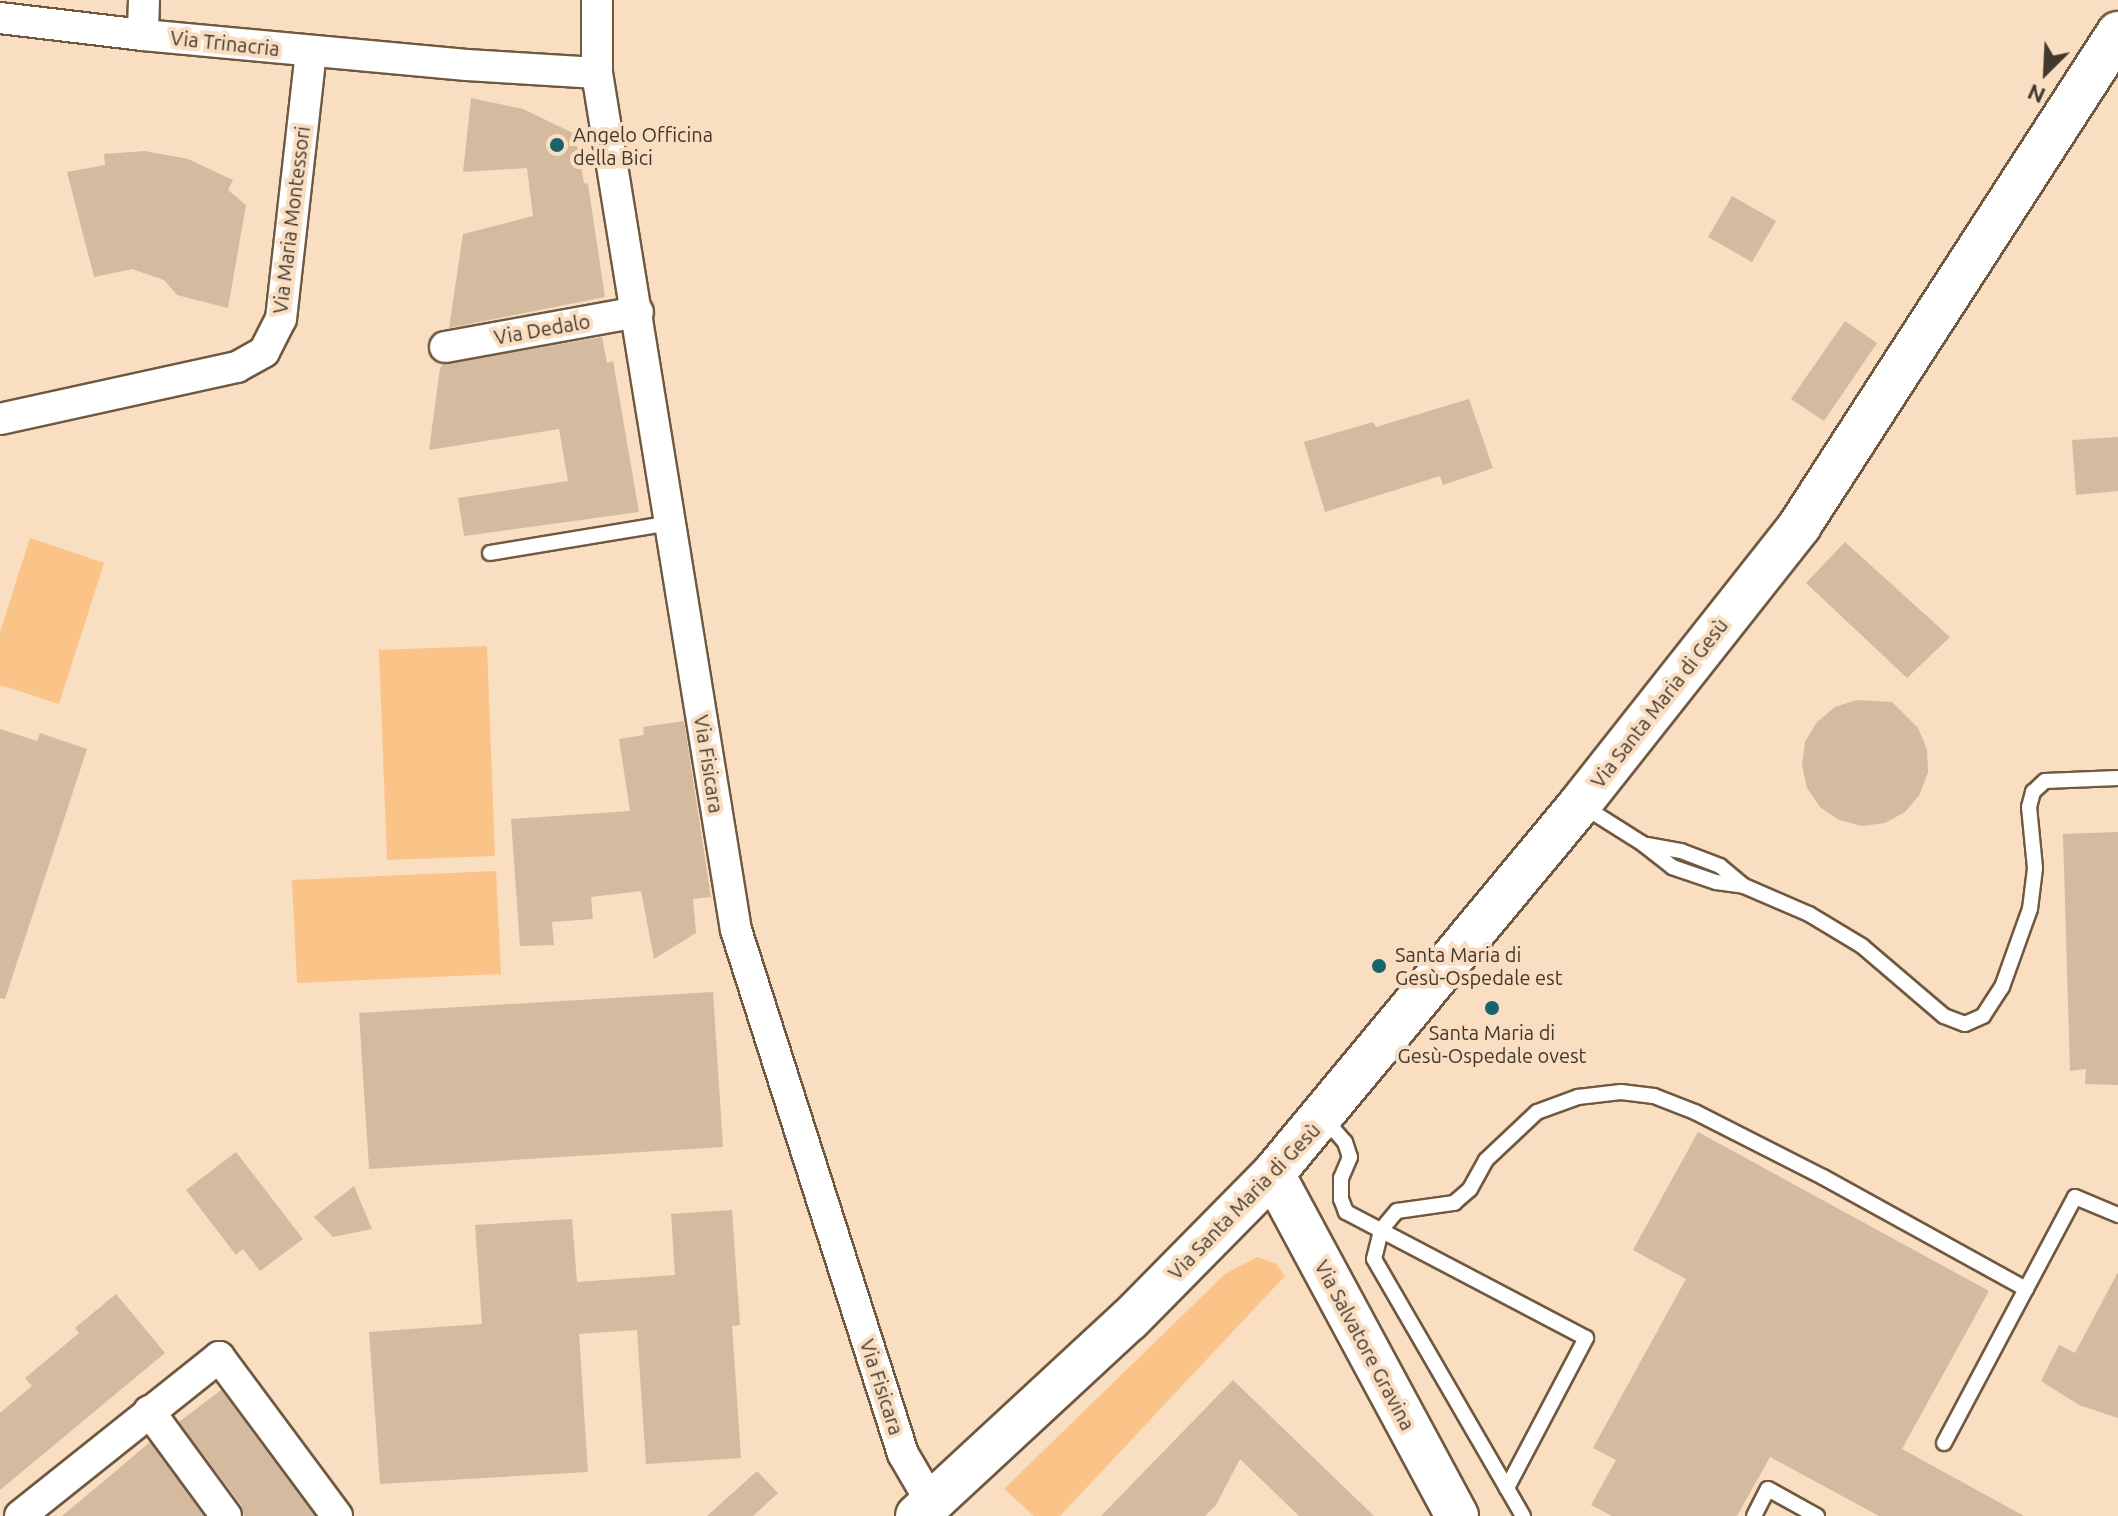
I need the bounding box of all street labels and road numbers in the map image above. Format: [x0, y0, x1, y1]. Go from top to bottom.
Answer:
street label: Via Trinacria [169, 25, 281, 61]
street label: Via Maria Montessori [268, 125, 314, 315]
street label: Via Dedalo [492, 309, 592, 349]
street label: Via Santa Maria di Gesù [1585, 613, 1733, 793]
street label: Via Fisicara [689, 713, 729, 815]
street label: Via Santa Maria di Gesù [1163, 1118, 1325, 1284]
street label: Via Salvatore Gravina [1310, 1256, 1420, 1434]
street label: Via Fisicara [855, 1336, 909, 1438]

